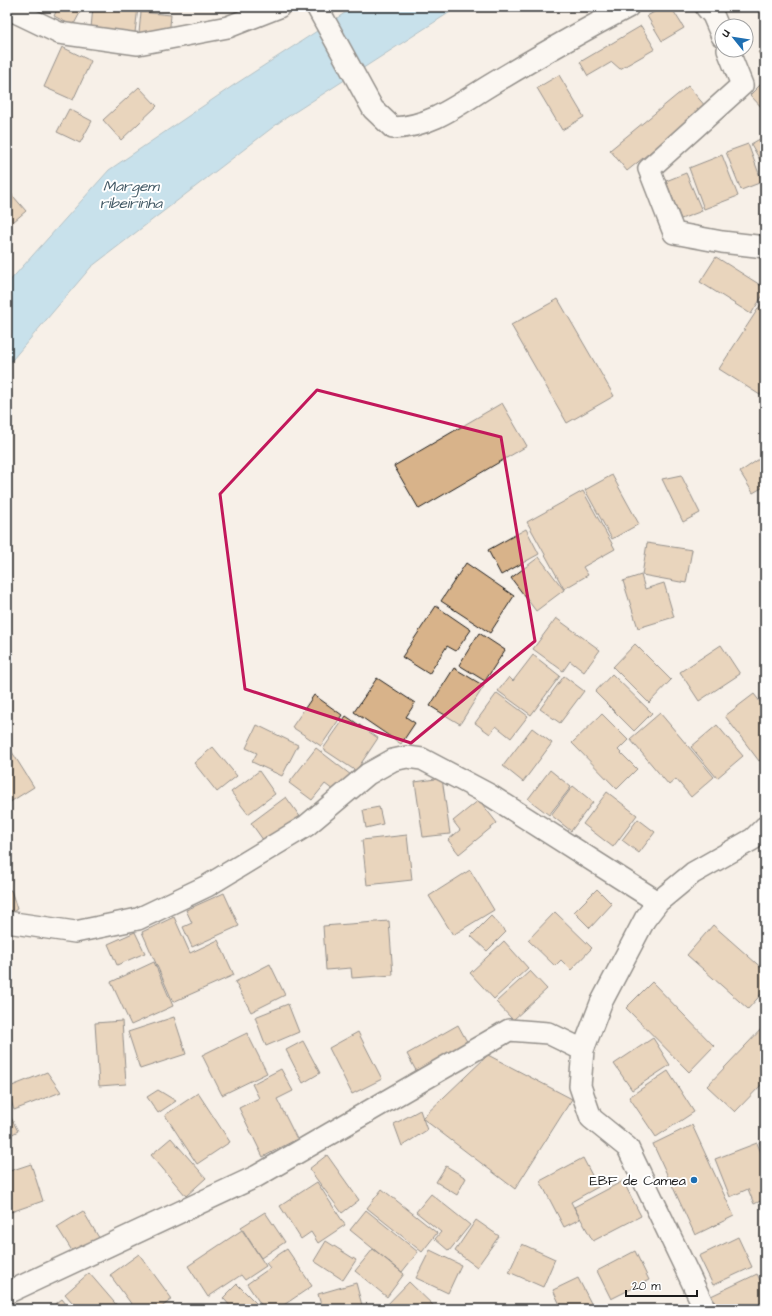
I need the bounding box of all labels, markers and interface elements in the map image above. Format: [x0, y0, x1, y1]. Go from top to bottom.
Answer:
north arrow [714, 18, 754, 58]
text: U [717, 27, 734, 41]
water label: Margem ribeirinha [100, 176, 164, 214]
place label: EBF de Camea [589, 1171, 686, 1191]
marker: EBF de Camea [689, 1175, 699, 1185]
scale bar [626, 1272, 697, 1298]
text: 20 m [632, 1278, 661, 1295]

